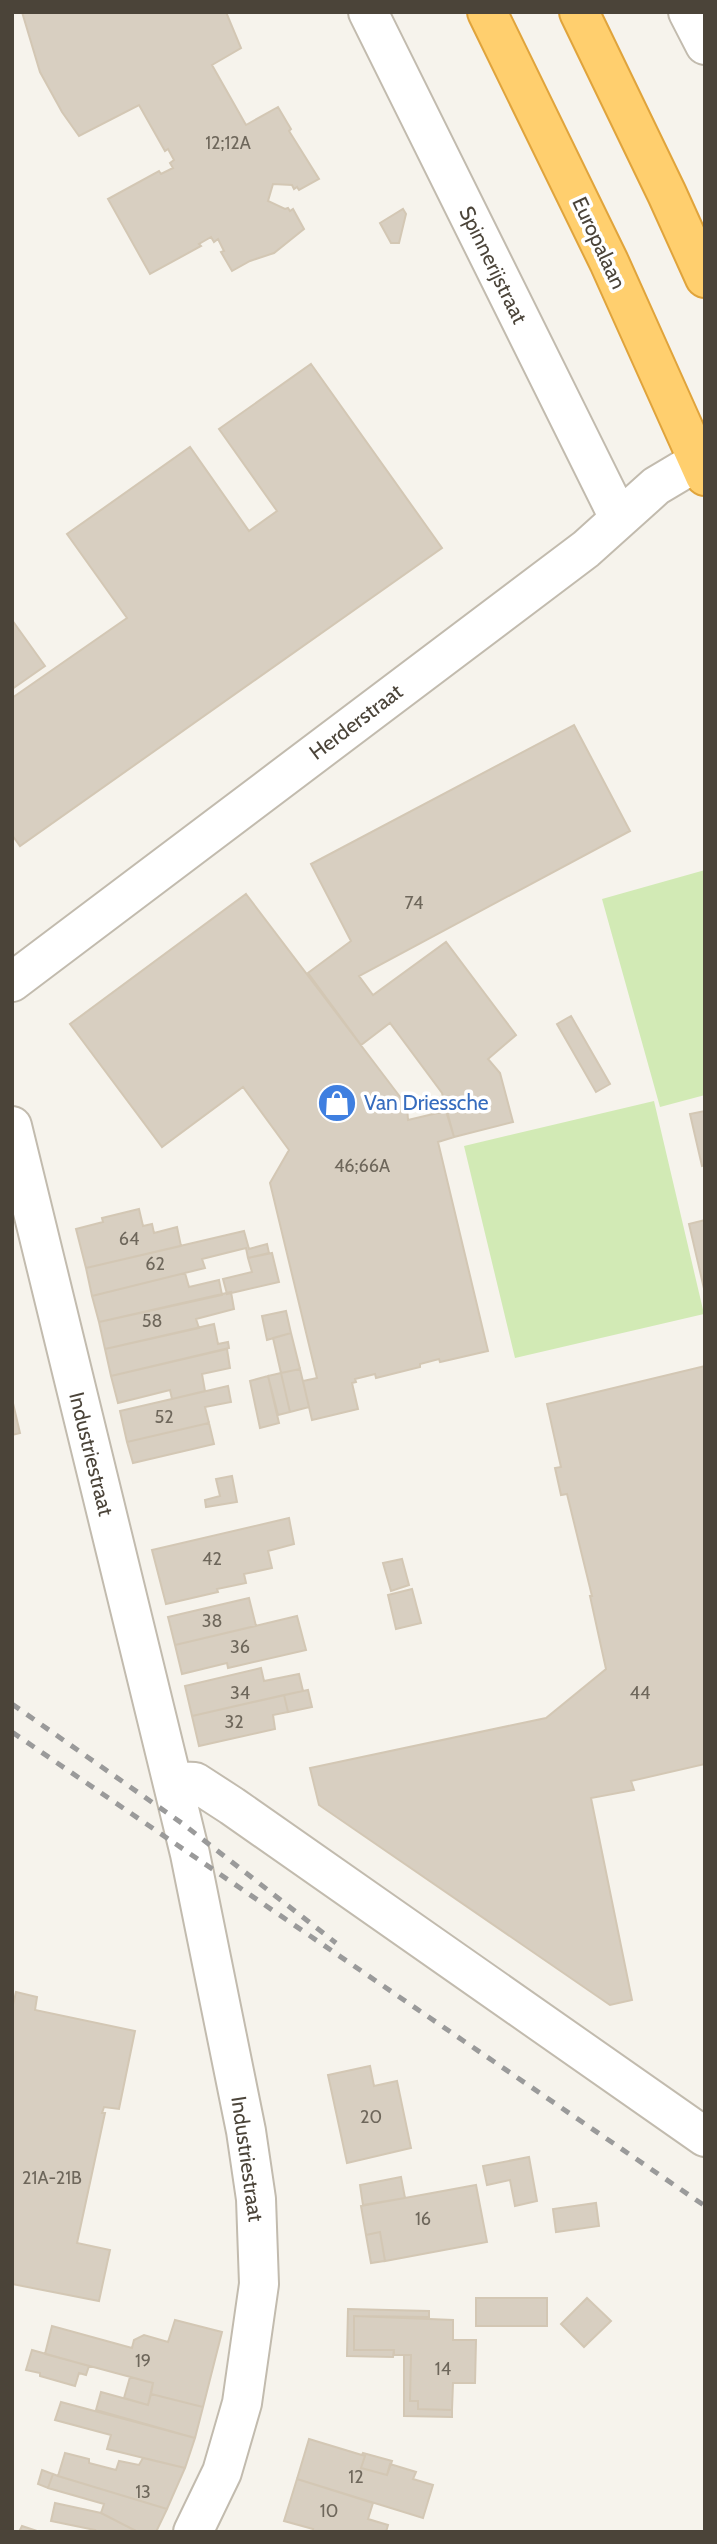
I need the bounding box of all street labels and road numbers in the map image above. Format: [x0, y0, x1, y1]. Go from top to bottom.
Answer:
street label: Europalaan [567, 193, 632, 293]
street label: Spinnerijstraat [453, 202, 533, 328]
street label: Herderstraat [304, 679, 407, 765]
street label: Industriestraat [64, 1389, 119, 1518]
street label: Industriestraat [226, 2095, 269, 2223]

